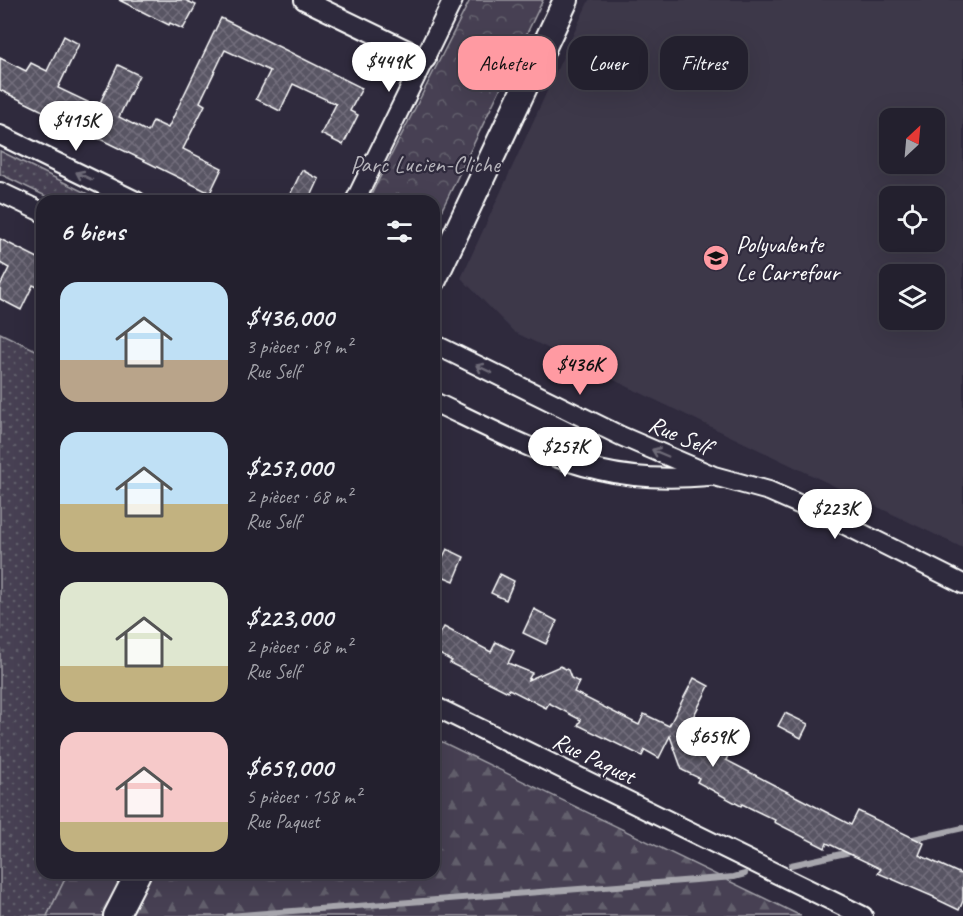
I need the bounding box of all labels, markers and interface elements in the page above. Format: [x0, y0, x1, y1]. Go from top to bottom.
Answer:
chip: Acheter [458, 36, 556, 90]
chip: Louer [568, 36, 648, 90]
chip: Filtres [660, 36, 748, 90]
pin: $449K [347, 42, 431, 93]
text: $449K [366, 49, 412, 74]
pin: $415K [34, 101, 118, 152]
text: $415K [53, 108, 99, 133]
north arrow [879, 108, 945, 174]
map controls [879, 108, 945, 330]
park label: Parc Lucien-Cliche [350, 149, 502, 179]
one-way arrow [75, 169, 93, 181]
button: locate [879, 186, 945, 252]
text: 6 biens [60, 215, 125, 248]
icon: filters [383, 215, 416, 248]
place label: Polyvalente Le Carrefour [736, 229, 841, 287]
school or university icon: Polyvalente Le Carrefour [701, 243, 731, 273]
button: layers [879, 264, 945, 330]
text: $436,000 [246, 301, 334, 334]
icon: home [108, 306, 180, 378]
text: 3 pièces · 89 m² [246, 334, 352, 359]
pin: $436K [538, 345, 622, 396]
text: $436K [557, 352, 603, 377]
text: Rue Self [246, 359, 300, 384]
one-way arrow [476, 363, 494, 375]
street label: Rue Self [644, 408, 720, 463]
pin: $257K [523, 427, 607, 478]
text: $257K [542, 434, 588, 459]
one-way arrow [652, 447, 670, 458]
text: $257,000 [246, 451, 333, 484]
icon: home [108, 456, 180, 528]
text: 2 pièces · 68 m² [246, 484, 352, 509]
pin: $223K [793, 489, 877, 540]
text: $223K [812, 496, 858, 521]
text: Rue Self [246, 509, 300, 534]
text: $223,000 [246, 601, 333, 634]
icon: home [108, 606, 180, 678]
text: 2 pièces · 68 m² [246, 634, 352, 659]
text: Rue Self [246, 659, 300, 684]
pin: $659K [671, 717, 755, 768]
text: $659K [690, 724, 736, 749]
street label: Rue Paquet [548, 725, 642, 792]
text: $659,000 [246, 751, 333, 784]
icon: home [108, 756, 180, 828]
text: 5 pièces · 158 m² [246, 784, 361, 809]
text: Rue Paquet [246, 809, 319, 834]

